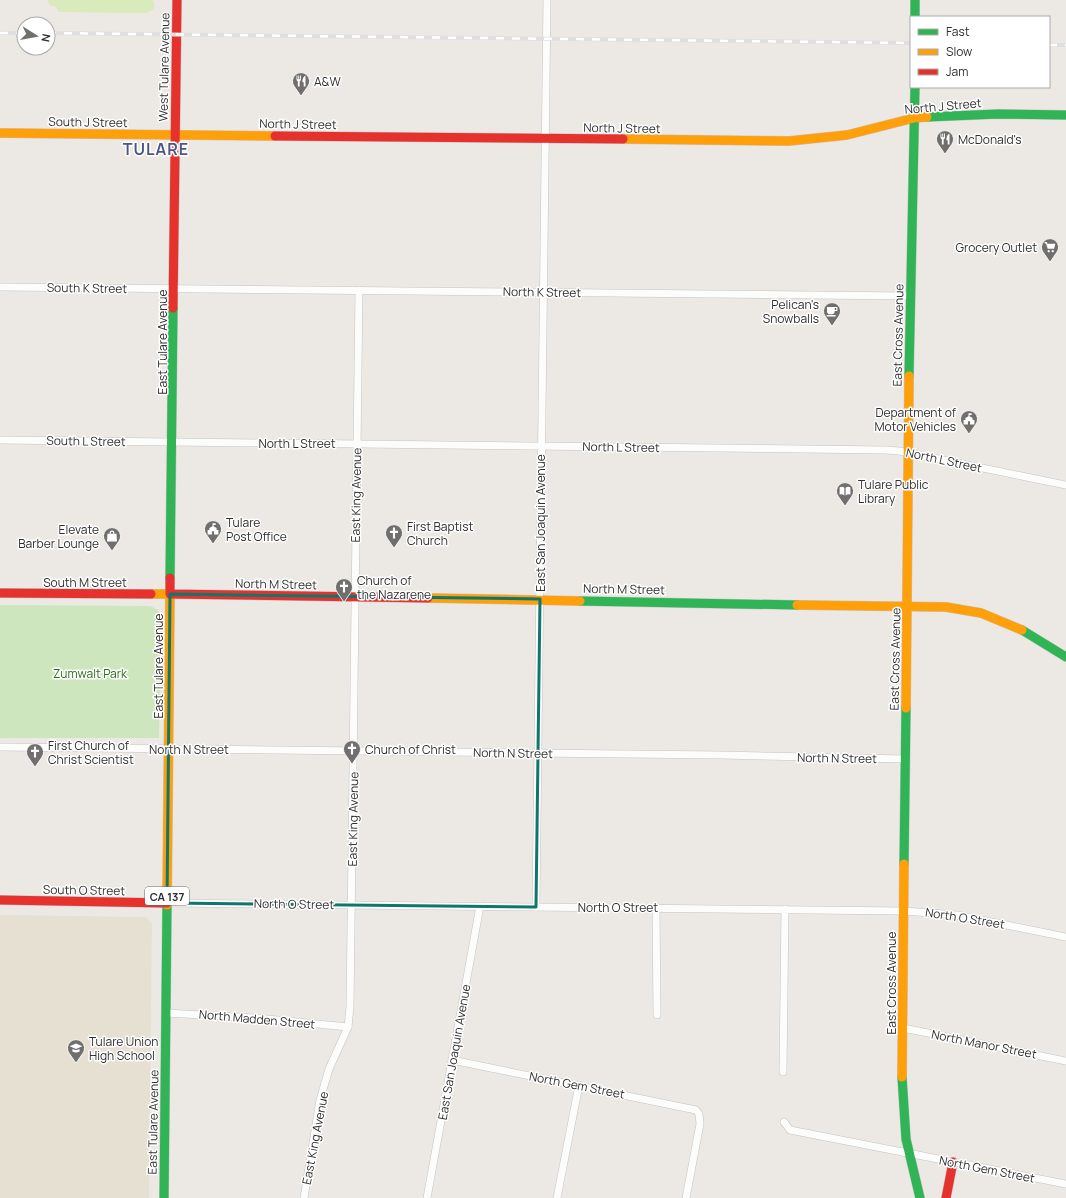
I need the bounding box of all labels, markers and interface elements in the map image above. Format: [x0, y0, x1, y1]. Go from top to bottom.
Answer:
street label: West Tulare Avenue [155, 12, 173, 122]
north arrow [16, 16, 56, 56]
legend [910, 16, 1050, 88]
text: Fast [946, 23, 970, 40]
text: N [38, 33, 54, 43]
text: Slow [946, 43, 972, 60]
text: Jam [946, 63, 968, 80]
restaurant icon: A&W [291, 71, 311, 96]
place label: A&W [314, 73, 341, 90]
street label: North J Street [904, 94, 982, 118]
street label: South J Street [48, 113, 128, 131]
street label: North J Street [259, 115, 337, 133]
street label: North J Street [583, 119, 661, 137]
restaurant icon: McDonald's [935, 129, 955, 154]
place label: McDonald's [958, 131, 1022, 148]
district label: TULARE [123, 138, 189, 160]
supermarket icon: Grocery Outlet [1040, 237, 1060, 262]
place label: Grocery Outlet [956, 239, 1037, 256]
street label: South K Street [47, 279, 128, 297]
street label: North K Street [503, 283, 582, 301]
street label: East Cross Avenue [889, 283, 907, 387]
street label: East Tulare Avenue [154, 290, 171, 394]
place label: Pelican's Snowballs [763, 296, 819, 327]
cafe icon: Pelican's Snowballs [822, 301, 842, 326]
place label: Department of Motor Vehicles [874, 404, 957, 435]
public building icon: Department of Motor Vehicles [959, 409, 979, 434]
street label: South L Street [46, 432, 126, 450]
street label: North L Street [258, 435, 336, 452]
street label: North L Street [582, 438, 660, 456]
street label: North L Street [904, 444, 984, 476]
street label: East King Avenue [347, 448, 365, 542]
street label: East San Joaquin Avenue [532, 454, 549, 592]
place label: Tulare Public Library [858, 476, 929, 507]
library icon: Tulare Public Library [835, 481, 855, 506]
place label: Tulare Post Office [226, 514, 287, 545]
place label: First Baptist Church [407, 518, 473, 549]
public building icon: Tulare Post Office [203, 519, 223, 544]
place label: Elevate Barber Lounge [18, 521, 99, 552]
church icon: First Baptist Church [384, 523, 404, 548]
shop icon: Elevate Barber Lounge [102, 526, 122, 551]
place label: Church of the Nazarene [357, 572, 431, 603]
street label: South M Street [43, 574, 127, 591]
street label: North M Street [235, 575, 317, 593]
church icon: Church of the Nazarene [334, 577, 354, 602]
street label: North M Street [583, 580, 665, 598]
street label: East Cross Avenue [886, 607, 904, 711]
street label: East Tulare Avenue [150, 614, 167, 718]
park label: Zumwalt Park [53, 665, 128, 682]
place label: First Church of Christ Scientist [48, 737, 134, 768]
church icon: Church of Christ [342, 739, 362, 764]
street label: North N Street [149, 741, 229, 758]
place label: Church of Christ [365, 741, 456, 758]
church icon: First Church of Christ Scientist [25, 742, 45, 767]
street label: North N Street [473, 744, 553, 762]
street label: North N Street [797, 749, 877, 767]
street label: East King Avenue [344, 772, 362, 866]
street label: South O Street [43, 881, 125, 899]
road number: CA 137 [145, 887, 189, 905]
street label: North O Street [254, 895, 334, 913]
street label: North O Street [578, 899, 658, 916]
street label: North O Street [924, 903, 1006, 933]
street label: East Cross Avenue [883, 932, 900, 1034]
street label: East San Joaquin Avenue [434, 983, 474, 1121]
street label: North Madden Street [198, 1005, 316, 1033]
street label: North Manor Street [930, 1025, 1038, 1063]
place label: Tulare Union High School [89, 1033, 158, 1064]
school or university icon: Tulare Union High School [66, 1038, 86, 1063]
street label: North Gem Street [528, 1067, 626, 1103]
street label: East Tulare Avenue [144, 1069, 162, 1175]
street label: East King Avenue [298, 1090, 332, 1186]
street label: North Gem Street [938, 1151, 1036, 1187]

